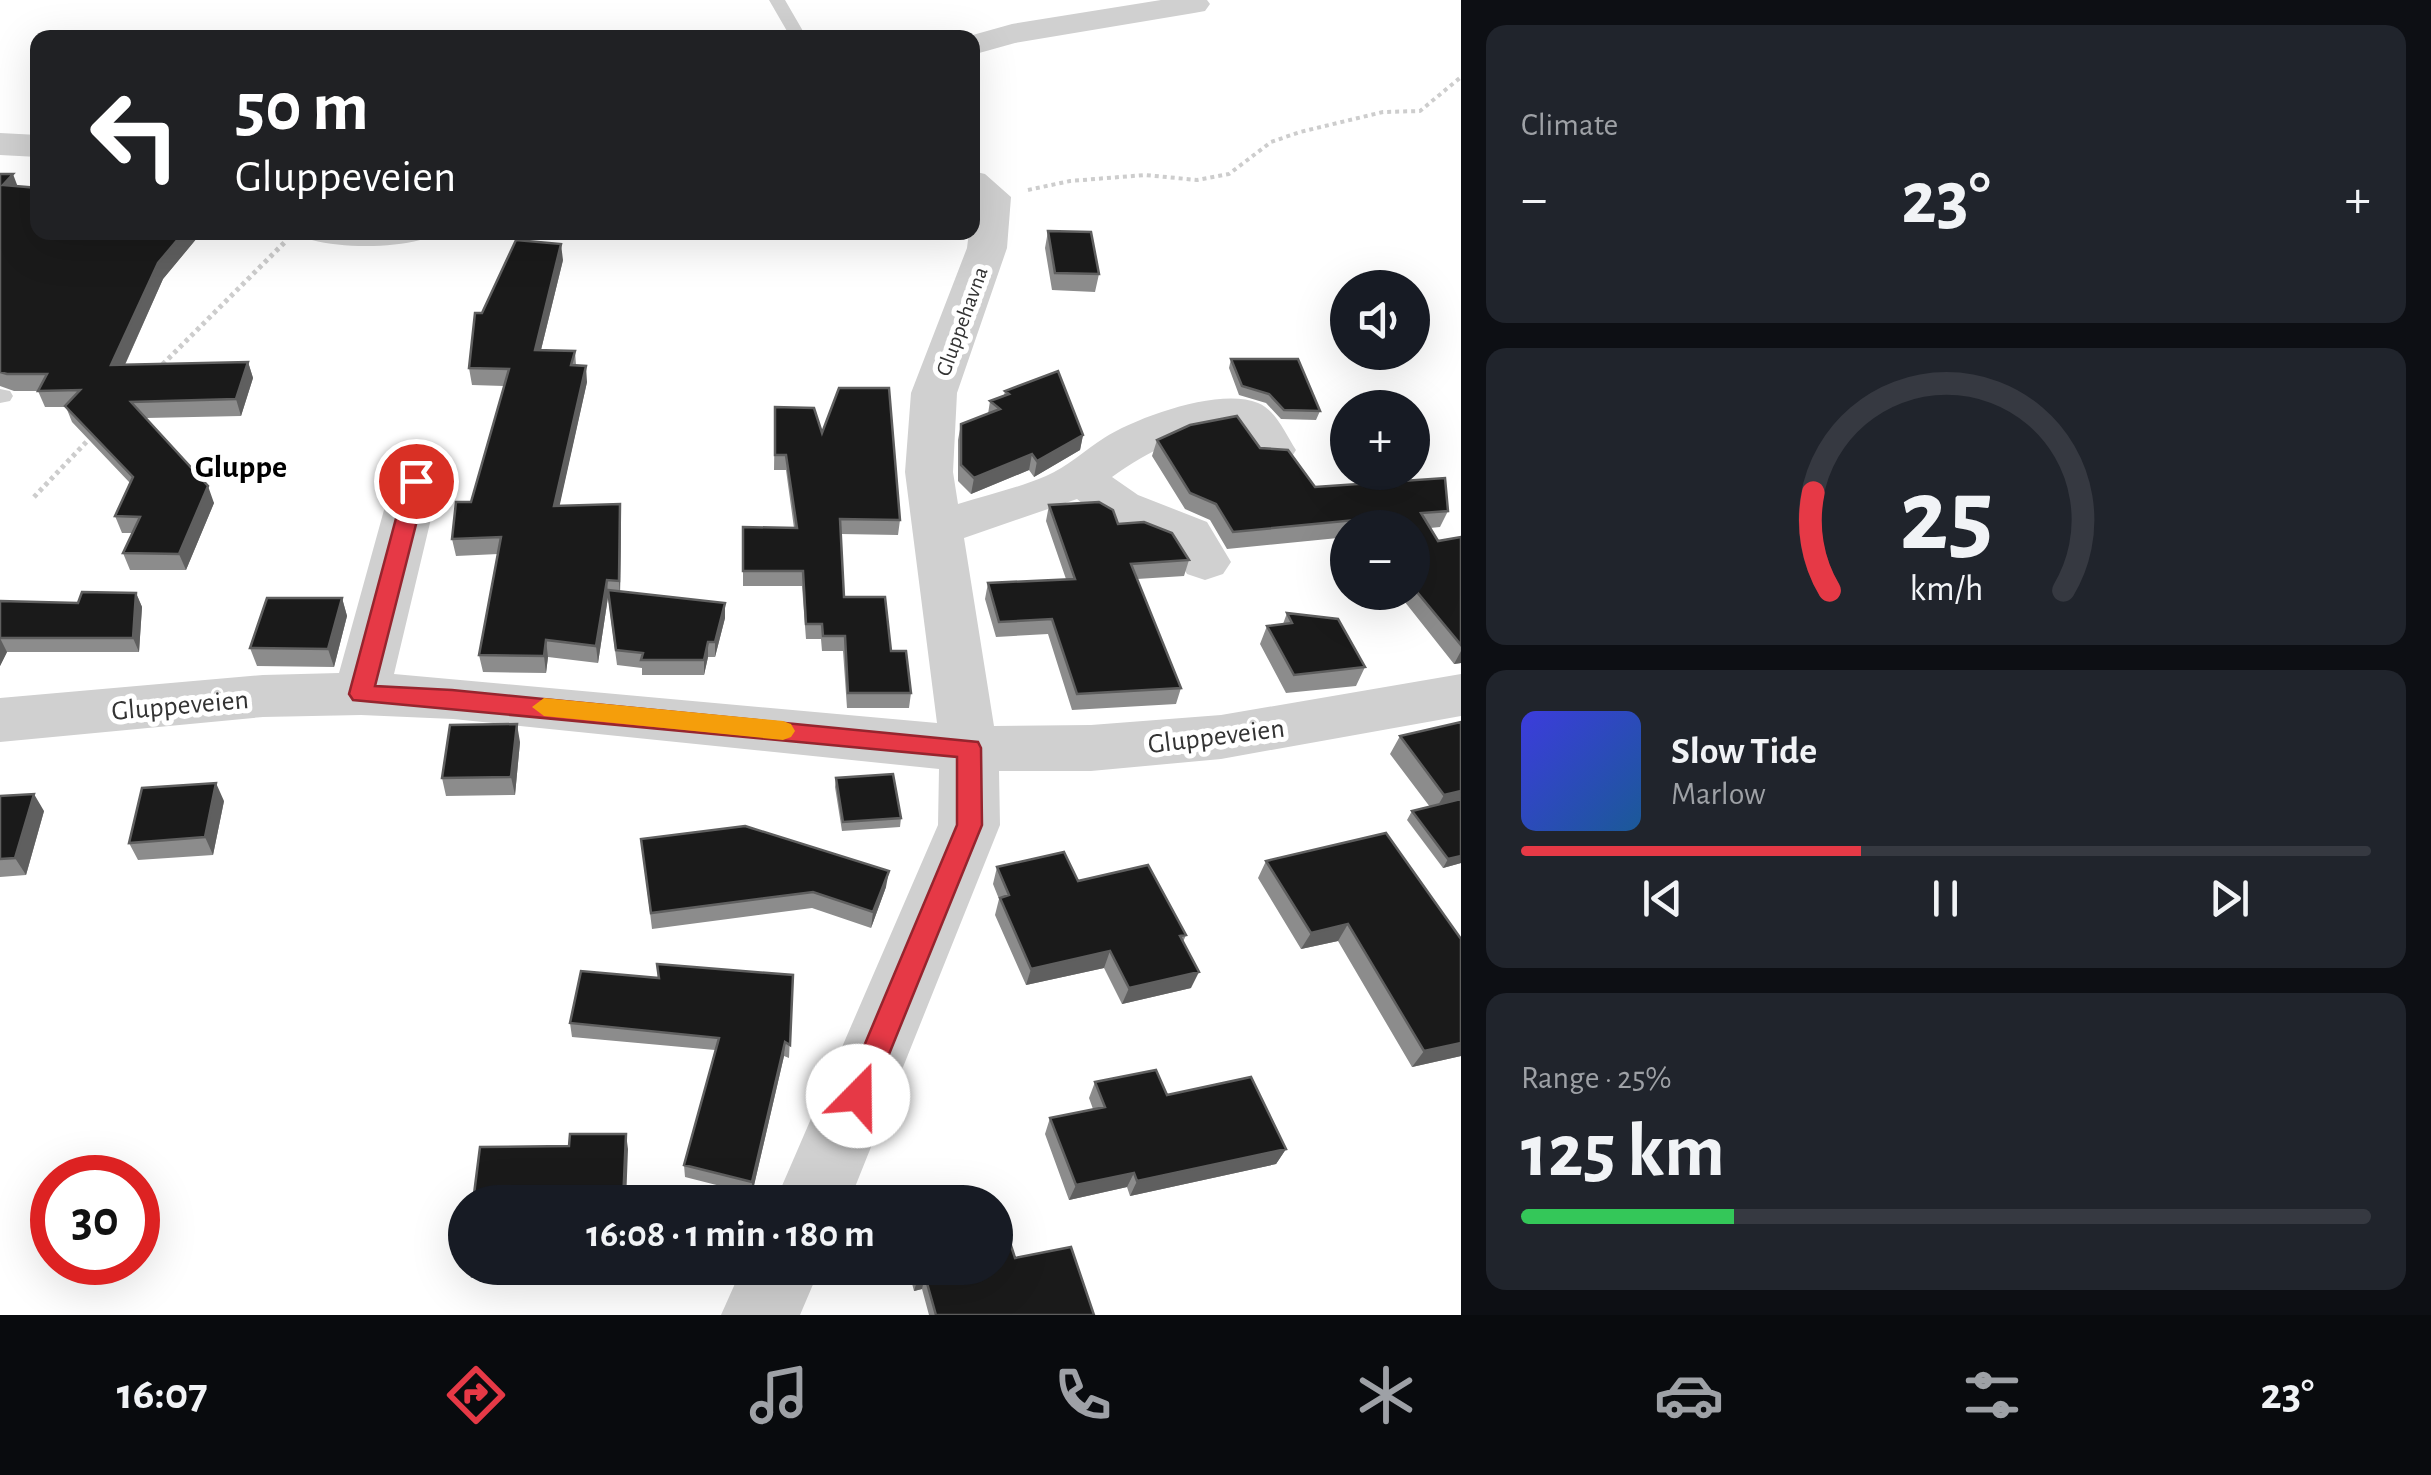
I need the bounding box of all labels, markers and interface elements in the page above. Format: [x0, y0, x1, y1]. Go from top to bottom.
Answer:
icon: left [70, 70, 200, 200]
text: 50 m [235, 73, 369, 143]
text: Climate [1521, 109, 1618, 141]
text: Gluppeveien [235, 155, 456, 200]
text: 23° [1901, 162, 1991, 237]
text: − [1521, 172, 1547, 227]
text: + [2345, 172, 2371, 227]
street label: Gluppehavna [932, 264, 992, 379]
map controls [1330, 270, 1430, 610]
button: sound [1330, 270, 1430, 370]
button: + [1330, 390, 1430, 490]
pin [374, 439, 459, 524]
district label: Gluppe [195, 451, 287, 483]
icon: arrive [389, 454, 444, 509]
text: 25 [1899, 465, 1993, 569]
button: − [1330, 510, 1430, 610]
text: km/h [1909, 571, 1983, 607]
street label: Gluppeveien [110, 686, 250, 726]
street label: Gluppeveien [1146, 715, 1286, 759]
text: Slow Tide [1671, 733, 1817, 771]
text: Marlow [1671, 778, 1766, 810]
icon: previous [1635, 871, 1690, 926]
icon: pause [1918, 871, 1973, 926]
icon: next [2202, 871, 2257, 926]
position arrow [806, 1044, 910, 1148]
text: Range · 25% [1521, 1062, 1672, 1094]
text: 125 km [1521, 1115, 1725, 1190]
speed limit sign: 30 [30, 1155, 160, 1285]
text: 16:08 · 1 min · 180 m [586, 1216, 875, 1254]
icon: directions [441, 1360, 511, 1430]
icon: music [744, 1360, 814, 1430]
icon: phone [1048, 1360, 1118, 1430]
icon: climate [1351, 1360, 1421, 1430]
icon: car [1654, 1360, 1724, 1430]
icon: filters [1957, 1360, 2027, 1430]
text: 16:07 [117, 1372, 208, 1417]
text: 23° [2261, 1372, 2314, 1417]

